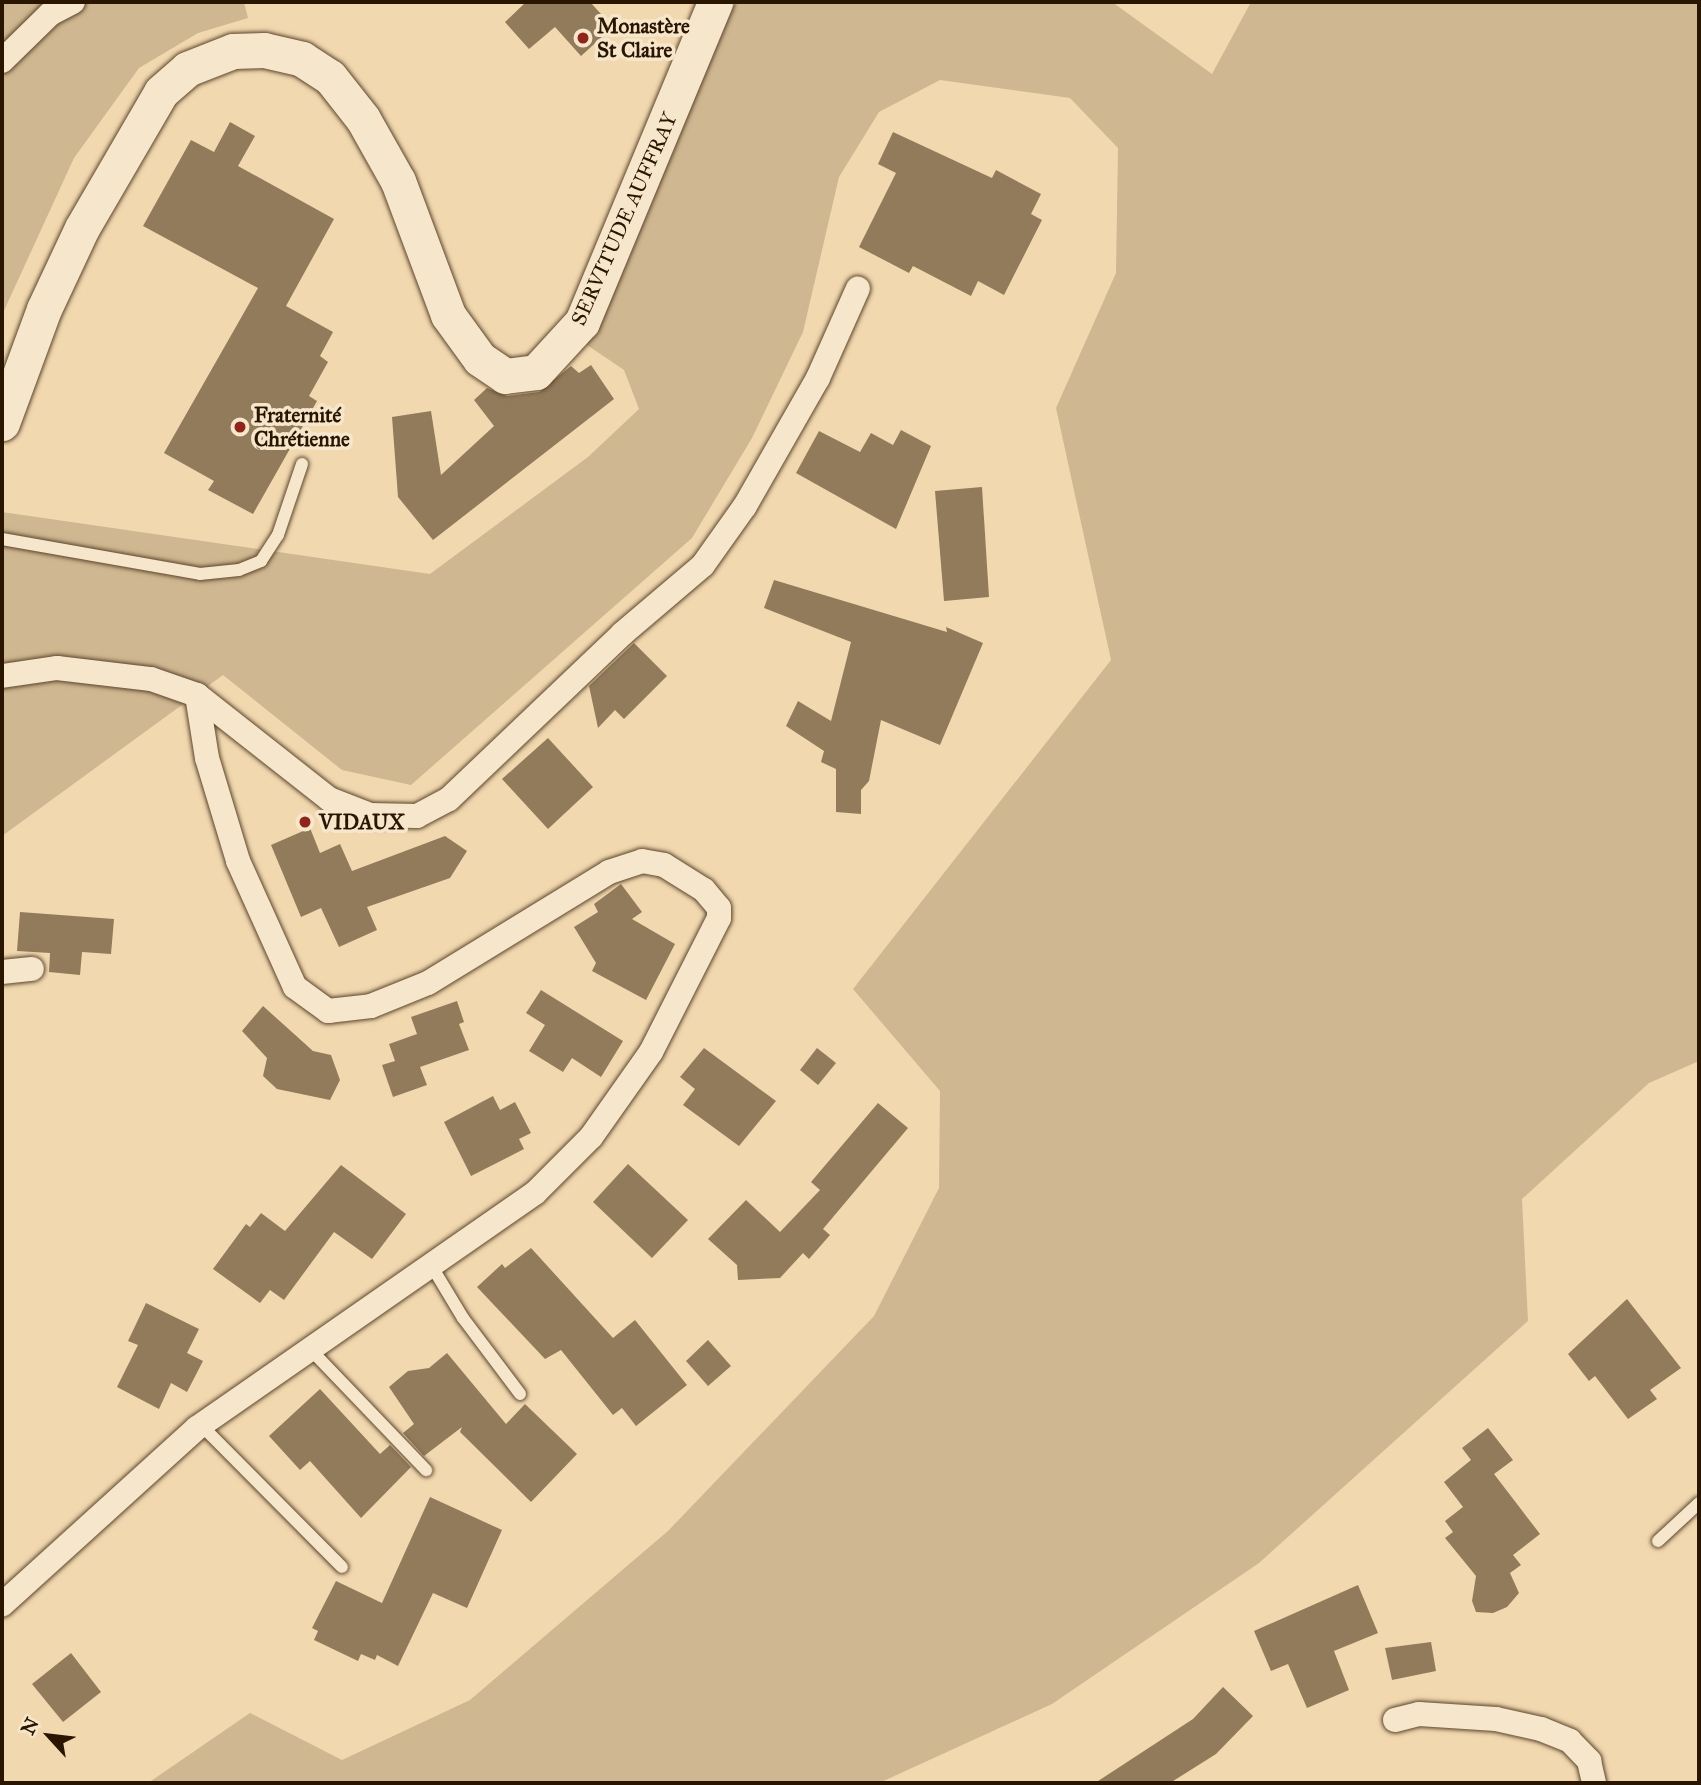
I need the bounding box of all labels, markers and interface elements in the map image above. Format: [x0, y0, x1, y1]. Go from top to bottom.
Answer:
place label: Monastère St Claire [597, 13, 690, 63]
marker: Monastère St Claire [575, 30, 591, 46]
street label: SERVITUDE AUFFRAY [566, 109, 682, 329]
place label: Fraternité Chrétienne [254, 402, 350, 452]
marker: Fraternité Chrétienne [232, 419, 248, 435]
place label: VIDAUX [319, 809, 405, 835]
marker: VIDAUX [297, 814, 313, 830]
north arrow [14, 1701, 84, 1771]
text: N [16, 1714, 44, 1739]

